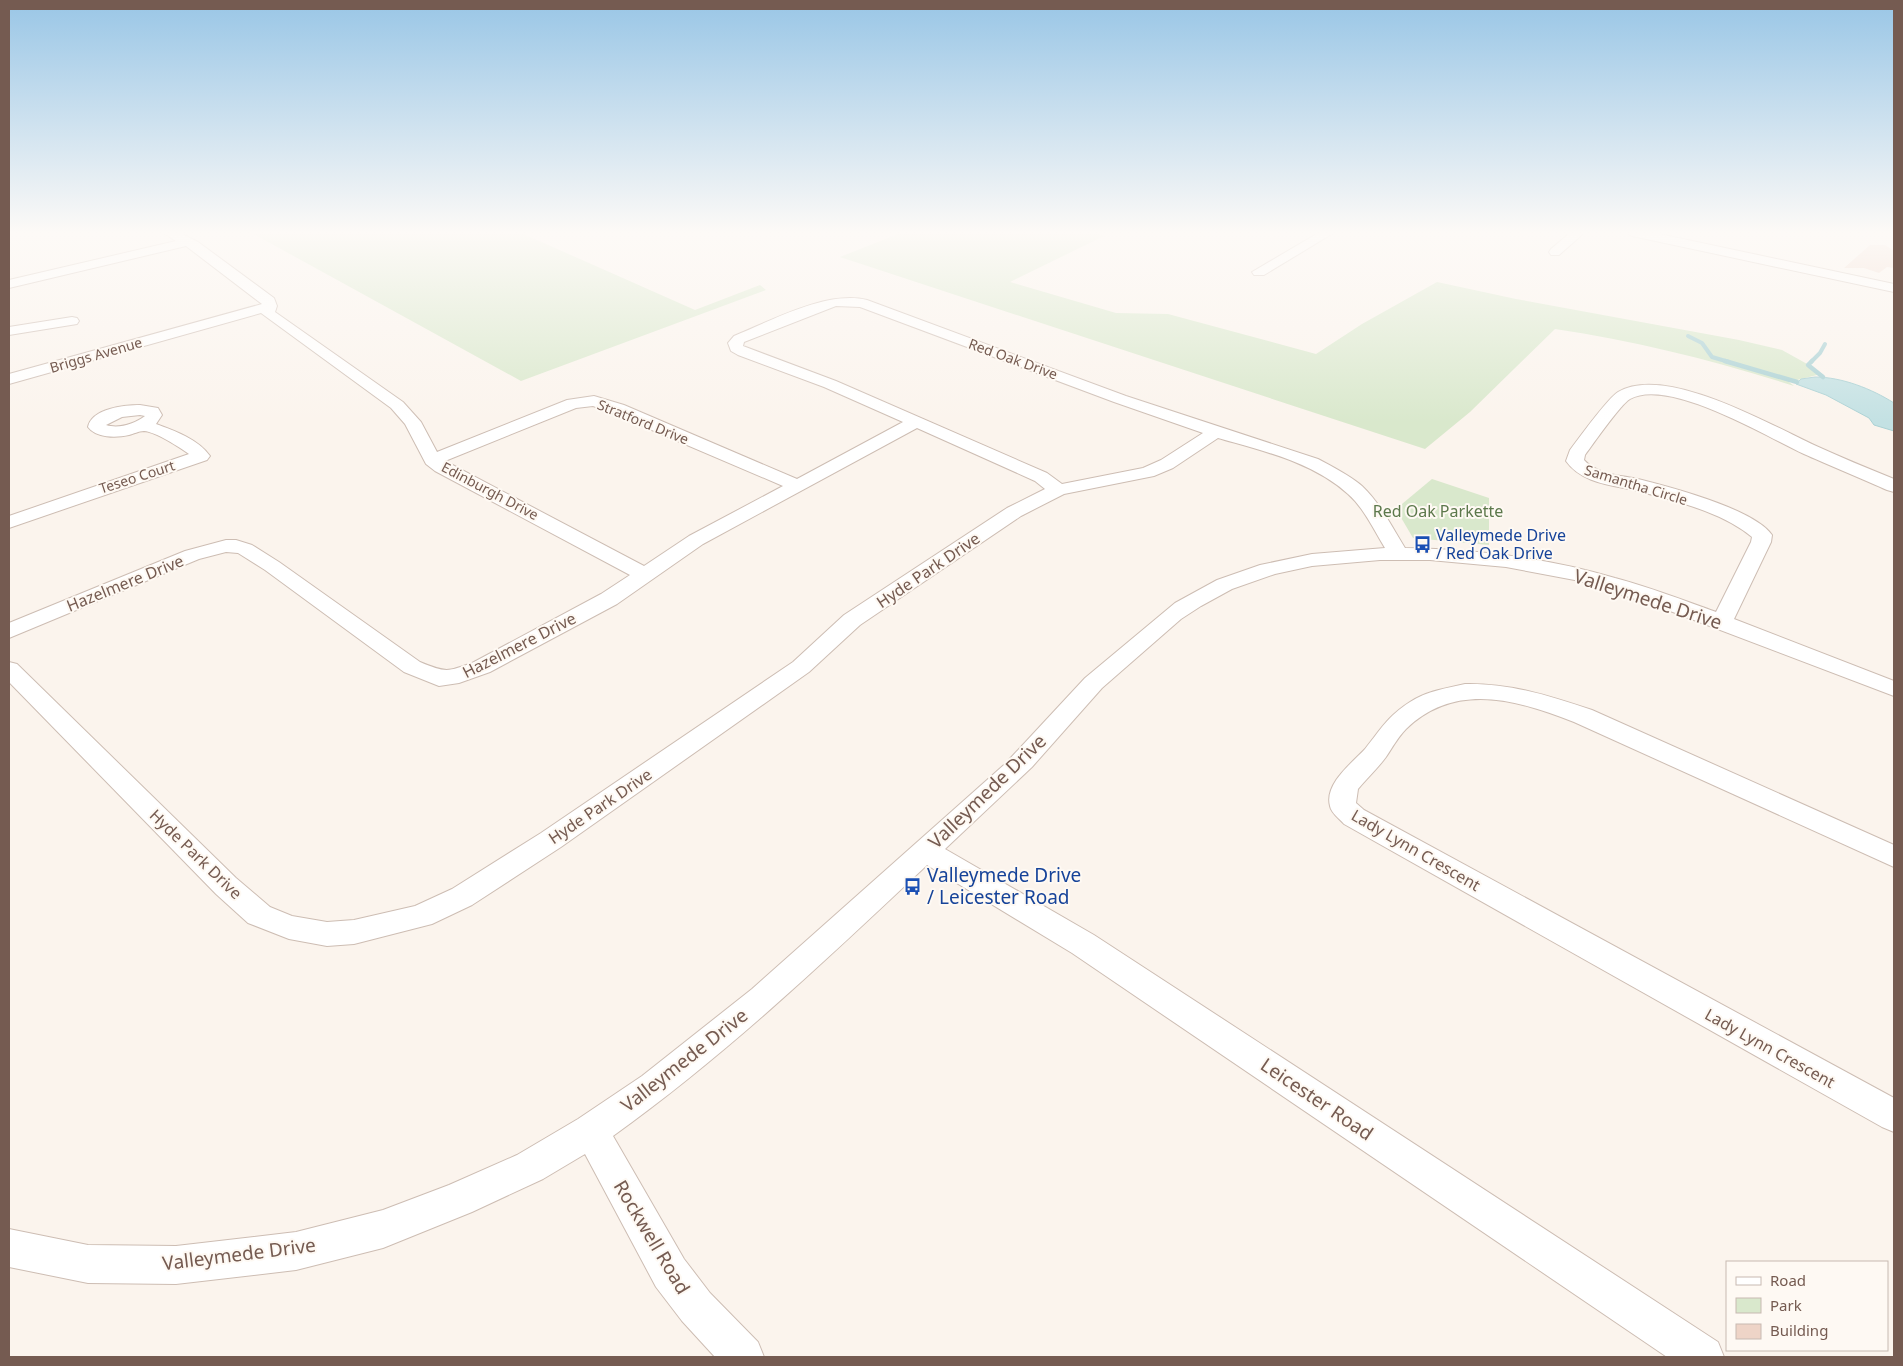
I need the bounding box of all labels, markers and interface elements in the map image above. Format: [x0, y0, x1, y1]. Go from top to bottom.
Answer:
street label: Briggs Avenue [47, 332, 144, 377]
street label: Red Oak Drive [966, 334, 1060, 383]
street label: Stratford Drive [595, 395, 692, 449]
street label: Teseo Court [97, 455, 177, 498]
street label: Edinburgh Drive [438, 457, 542, 524]
street label: Samantha Circle [1582, 460, 1690, 509]
park label: Red Oak Parkette [1373, 500, 1503, 522]
place label: Valleymede Drive / Red Oak Drive [1436, 524, 1566, 564]
street label: Hyde Park Drive [872, 527, 984, 613]
bus stop icon: Valleymede Drive / Red Oak Drive [1412, 534, 1432, 554]
street label: Hazelmere Drive [63, 549, 187, 617]
street label: Valleymede Drive [1571, 563, 1725, 635]
street label: Hazelmere Drive [459, 607, 579, 683]
street label: Valleymede Drive [922, 728, 1052, 854]
street label: Hyde Park Drive [544, 763, 656, 849]
street label: Hyde Park Drive [145, 804, 247, 904]
street label: Lady Lynn Crescent [1348, 804, 1485, 896]
place label: Valleymede Drive / Leicester Road [927, 862, 1081, 910]
bus stop icon: Valleymede Drive / Leicester Road [903, 876, 923, 896]
street label: Valleymede Drive [615, 1002, 753, 1118]
street label: Lady Lynn Crescent [1701, 1003, 1839, 1093]
street label: Leicester Road [1256, 1052, 1378, 1146]
street label: Rockwell Road [608, 1175, 696, 1299]
street label: Valleymede Drive [161, 1232, 317, 1276]
legend [1726, 1261, 1888, 1351]
text: Road [1770, 1270, 1806, 1290]
text: Park [1770, 1295, 1802, 1315]
text: Building [1770, 1320, 1828, 1340]

